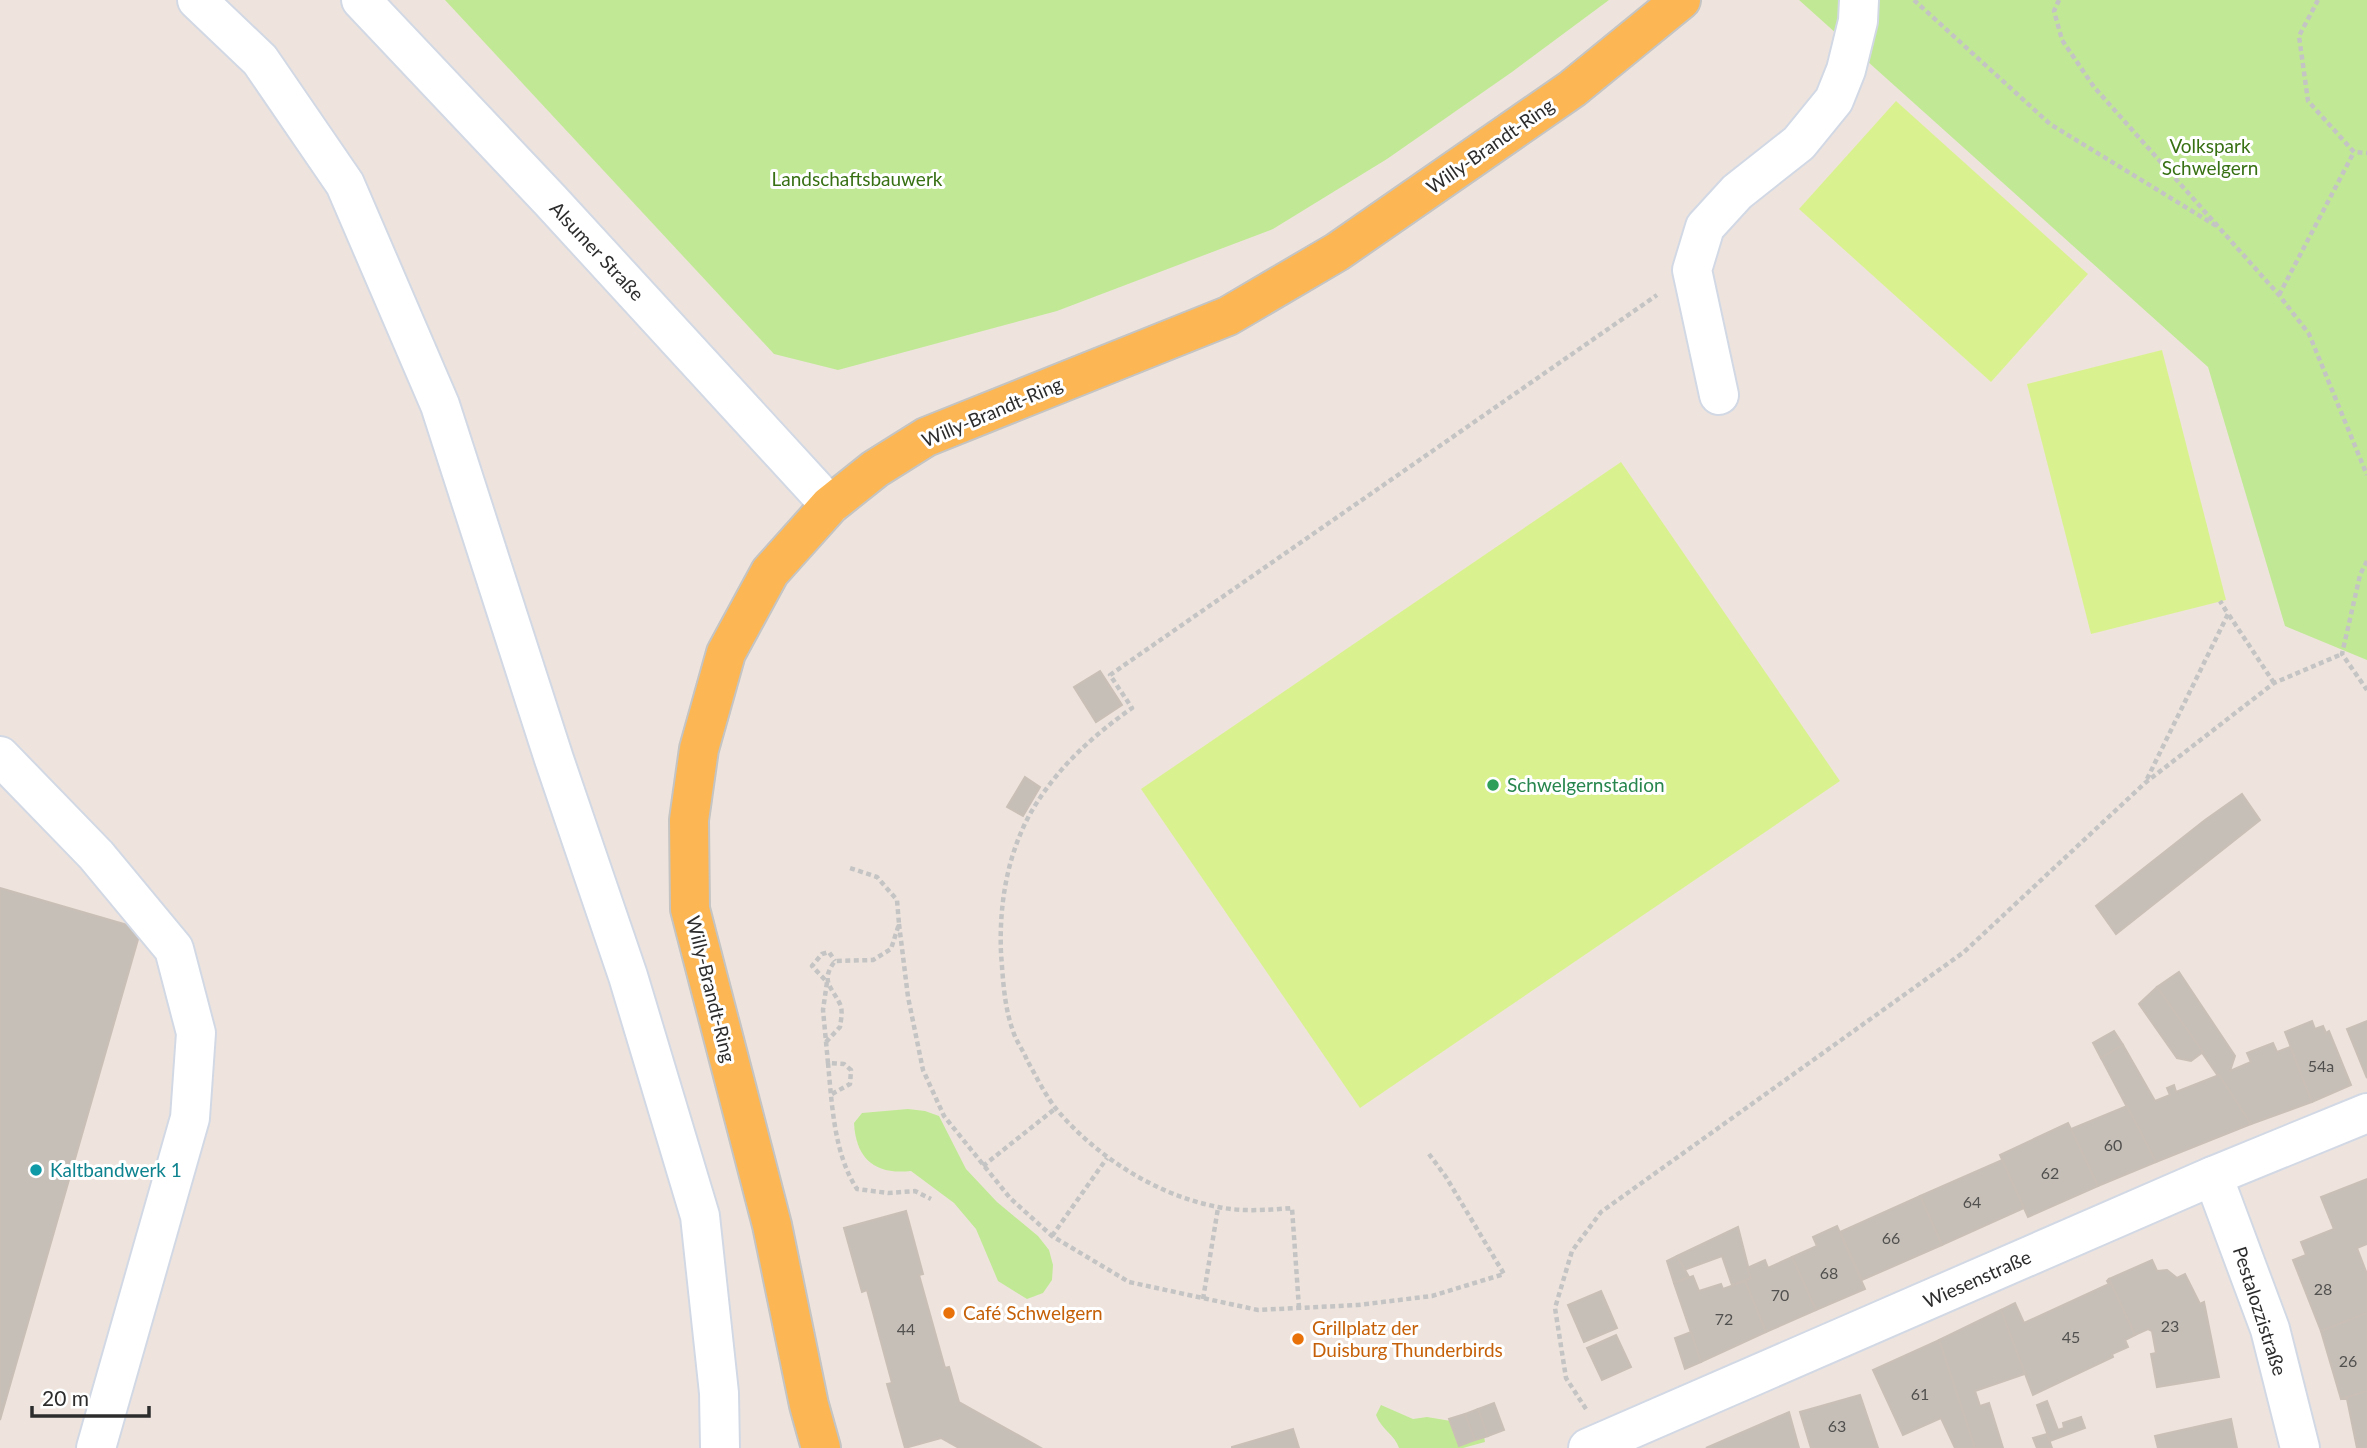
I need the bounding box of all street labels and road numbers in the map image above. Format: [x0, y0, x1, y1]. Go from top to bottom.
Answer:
street label: Willy-Brandt-Ring [1422, 93, 1558, 198]
street label: Alsumer Straße [546, 196, 649, 305]
street label: Willy-Brandt-Ring [918, 372, 1066, 451]
street label: Willy-Brandt-Ring [682, 913, 741, 1065]
street label: Pestalozzistraße [2229, 1243, 2292, 1378]
street label: Wiesenstraße [1919, 1245, 2034, 1313]

